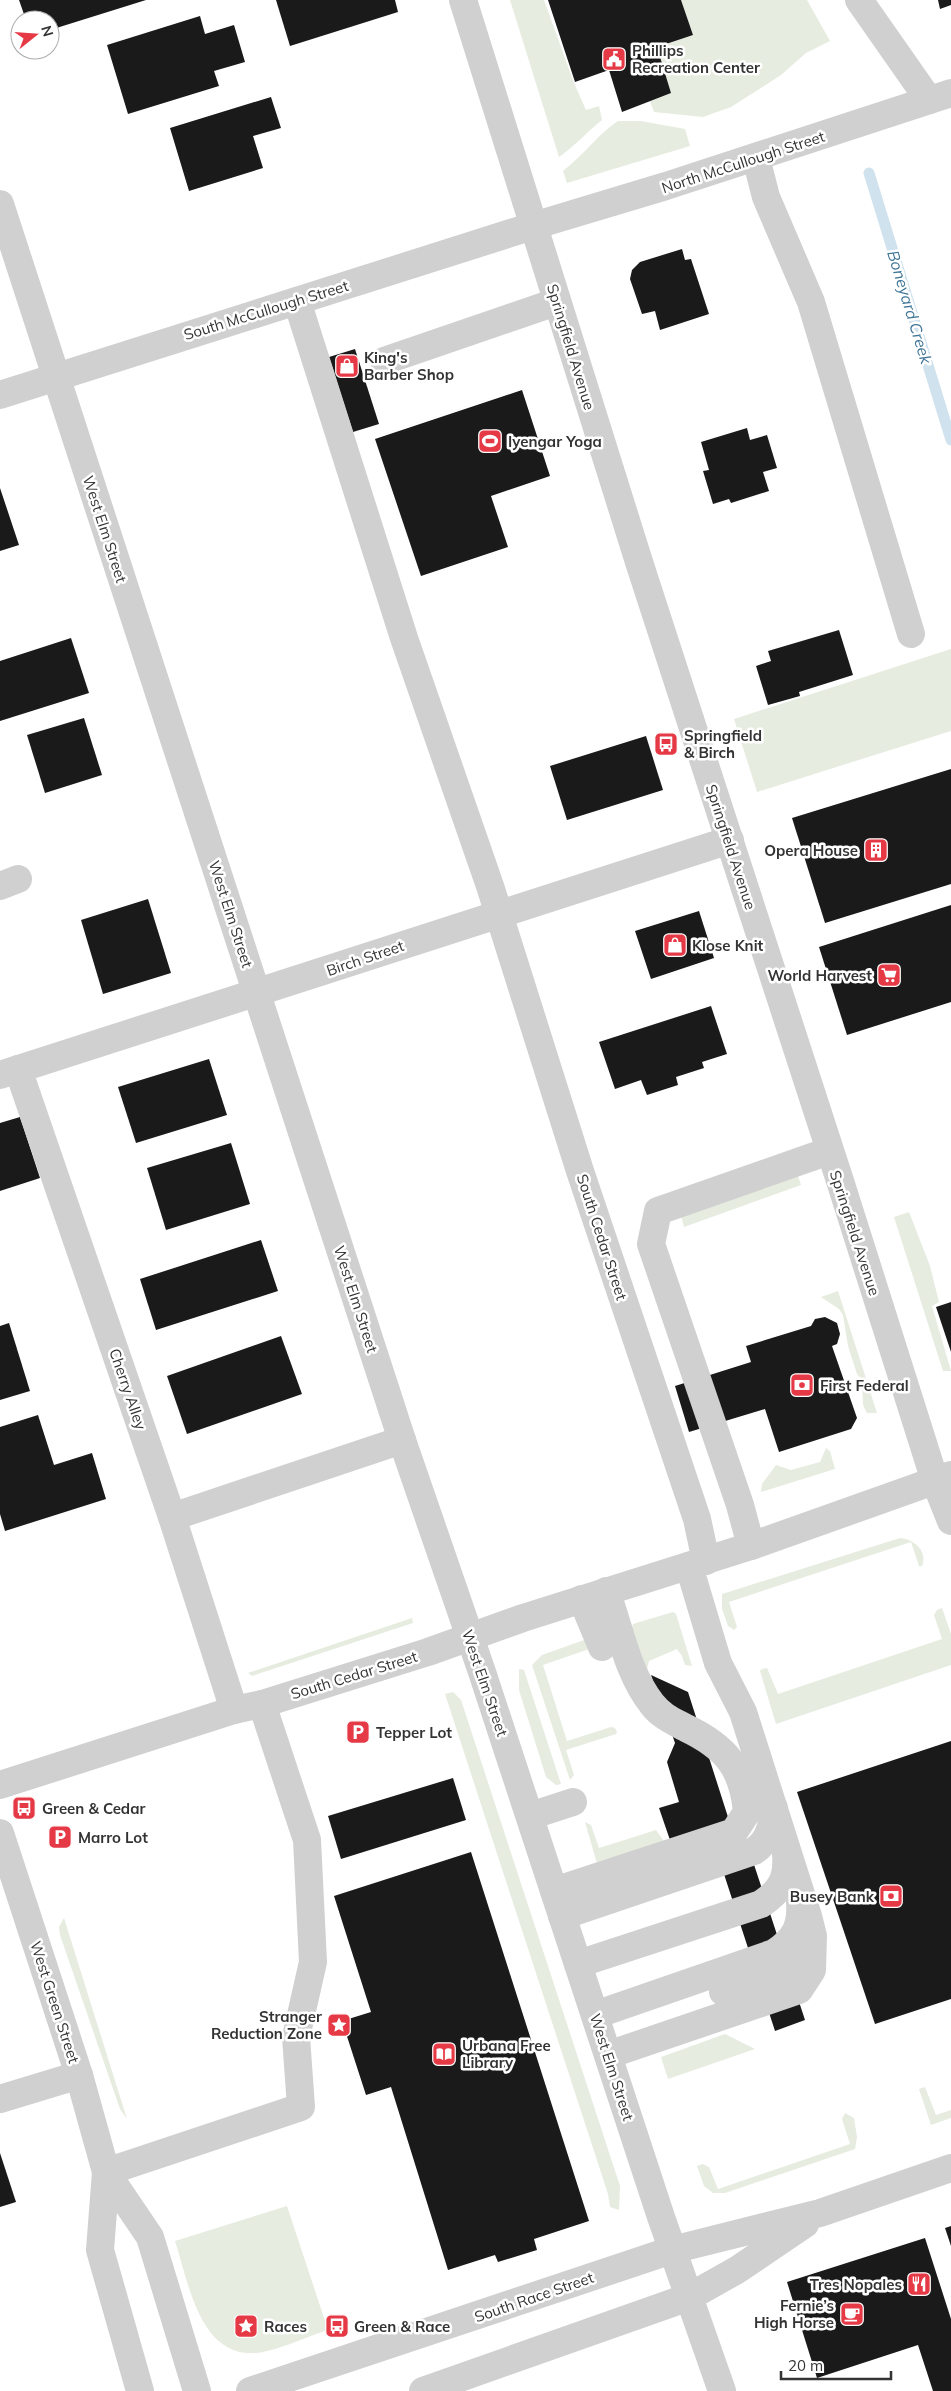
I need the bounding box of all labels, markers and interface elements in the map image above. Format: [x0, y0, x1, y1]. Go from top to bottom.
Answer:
north arrow [10, 10, 60, 60]
text: N [37, 24, 58, 39]
place label: Phillips Recreation Center [632, 41, 760, 77]
public building icon: Phillips Recreation Center [601, 46, 627, 72]
street label: North McCullough Street [659, 127, 827, 197]
water label: Boneyard Creek [883, 248, 937, 367]
street label: South McCullough Street [181, 276, 351, 344]
street label: Springfield Avenue [543, 282, 599, 412]
place label: King's Barber Shop [364, 348, 454, 384]
shop icon: King's Barber Shop [334, 353, 360, 379]
sports icon: Iyengar Yoga [477, 428, 503, 454]
place label: Iyengar Yoga [508, 432, 602, 451]
street label: West Elm Street [79, 473, 131, 585]
place label: Springfield & Birch [684, 726, 762, 762]
bus stop icon: Springfield & Birch [653, 731, 679, 757]
street label: Springfield Avenue [702, 782, 760, 912]
building icon: Opera House [863, 837, 889, 863]
place label: Opera House [764, 841, 858, 860]
street label: West Elm Street [205, 858, 257, 970]
shop icon: Klose Knit [662, 932, 688, 958]
street label: Birch Street [324, 936, 406, 980]
place label: Klose Knit [692, 936, 764, 955]
supermarket icon: World Harvest [876, 962, 902, 988]
place label: World Harvest [767, 966, 872, 985]
street label: Springfield Avenue [826, 1168, 884, 1298]
street label: South Cedar Street [573, 1172, 631, 1302]
street label: West Elm Street [330, 1243, 382, 1355]
street label: Cherry Alley [105, 1346, 151, 1432]
bank icon: First Federal [789, 1372, 815, 1398]
place label: First Federal [820, 1376, 909, 1395]
street label: West Elm Street [458, 1627, 512, 1739]
street label: South Cedar Street [288, 1647, 420, 1703]
parking icon: Tepper Lot [345, 1719, 371, 1745]
place label: Tepper Lot [376, 1723, 452, 1742]
bus stop icon: Green & Cedar [11, 1795, 37, 1821]
place label: Green & Cedar [42, 1799, 145, 1818]
parking icon: Marro Lot [47, 1824, 73, 1850]
place label: Marro Lot [78, 1828, 148, 1847]
bank icon: Busey Bank [878, 1883, 904, 1909]
place label: Busey Bank [790, 1887, 875, 1906]
street label: West Green Street [26, 1939, 84, 2065]
place label: Stranger Reduction Zone [211, 2007, 322, 2043]
street label: West Elm Street [586, 2011, 638, 2123]
place icon: Stranger Reduction Zone [326, 2012, 352, 2038]
place label: Urbana Free Library [462, 2036, 551, 2072]
library icon: Urbana Free Library [431, 2041, 457, 2067]
street label: South Race Street [472, 2268, 596, 2326]
restaurant icon: Tres Nopales [906, 2271, 932, 2297]
place label: Tres Nopales [810, 2275, 902, 2294]
place label: Fernie’s High Horse [754, 2296, 834, 2332]
cafe icon: Fernie’s High Horse [839, 2301, 865, 2327]
place icon: Races [233, 2313, 259, 2339]
bus stop icon: Green & Race [324, 2313, 350, 2339]
place label: Races [264, 2317, 307, 2336]
place label: Green & Race [354, 2317, 450, 2336]
scale bar [781, 2348, 891, 2380]
text: 20 m [788, 2356, 823, 2375]

